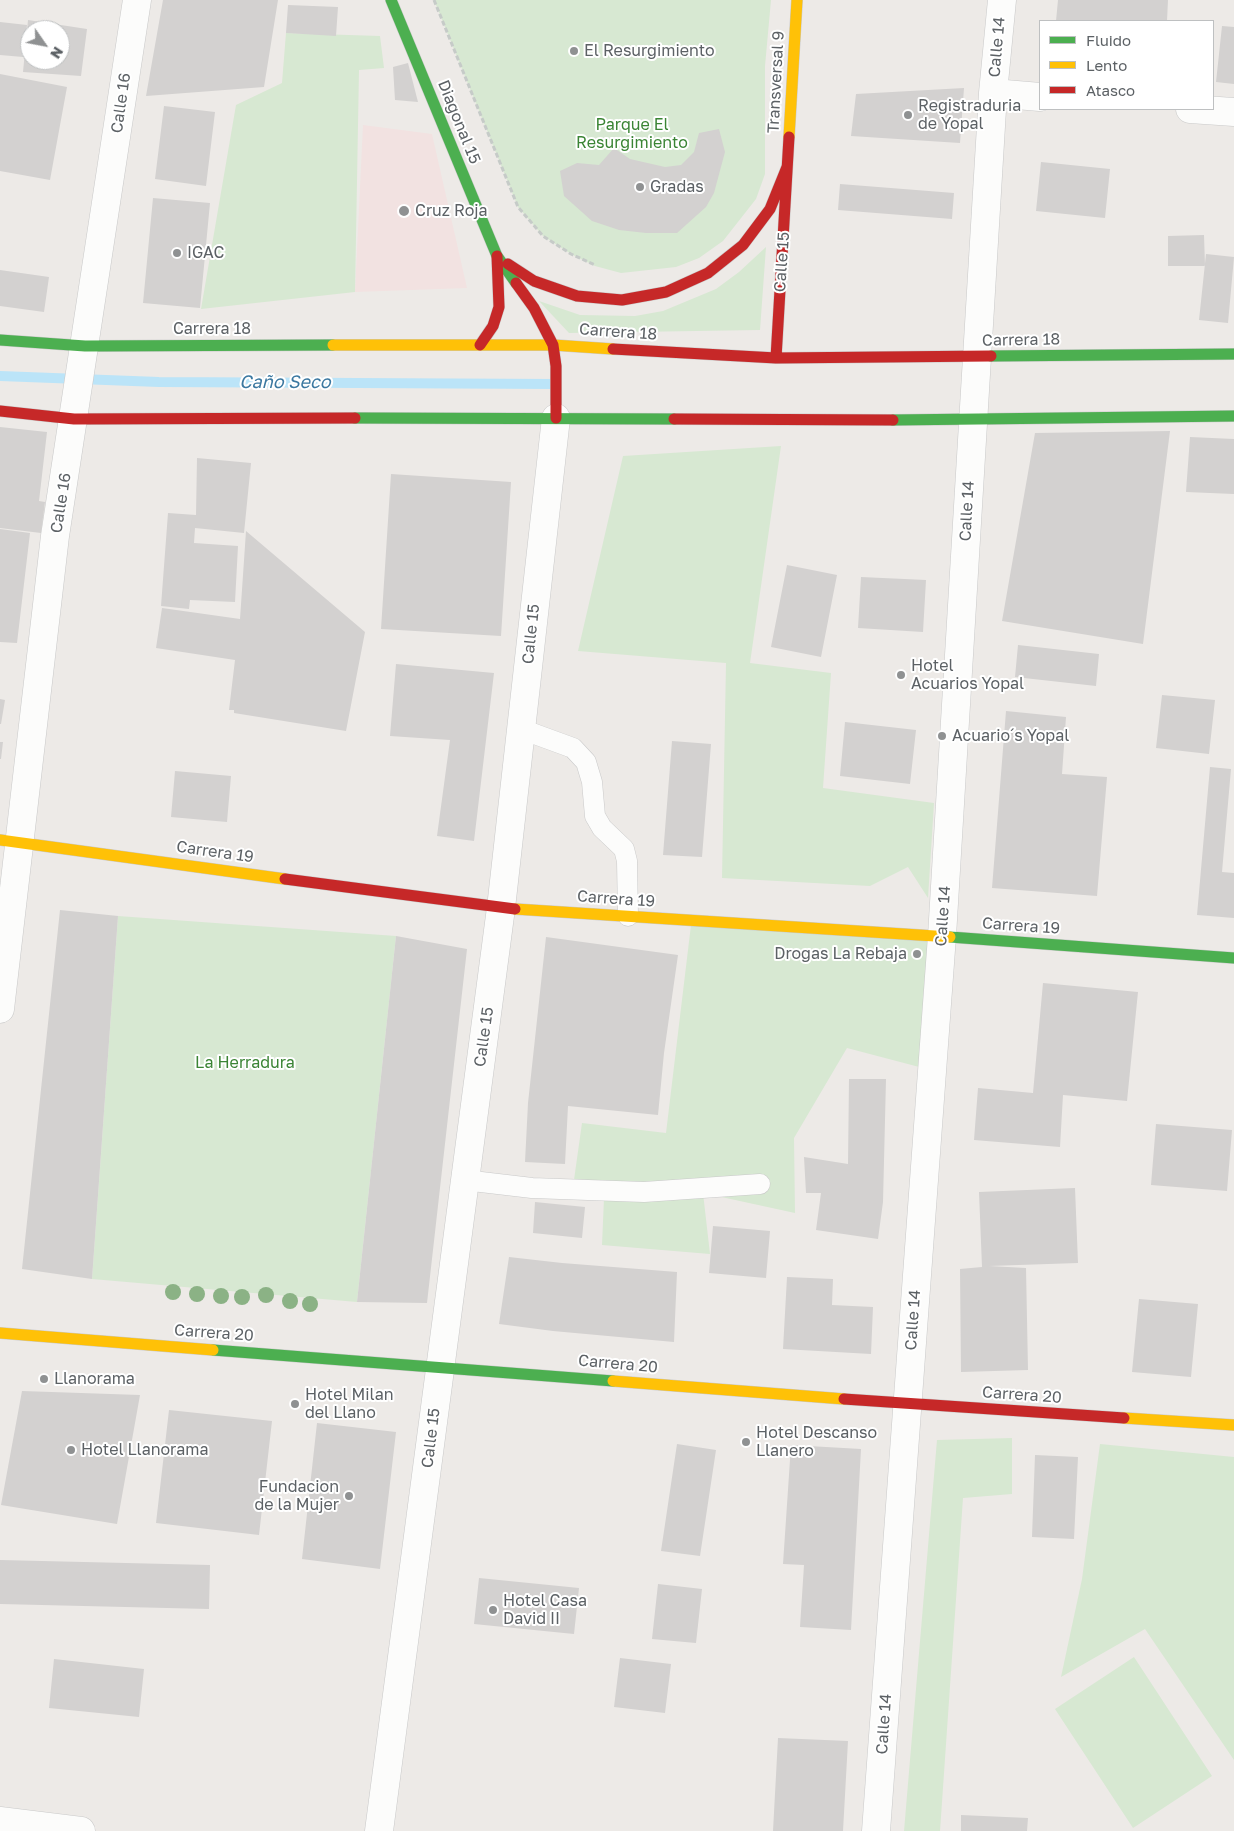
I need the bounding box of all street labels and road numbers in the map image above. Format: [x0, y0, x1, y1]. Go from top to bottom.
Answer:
street label: Calle 14 [985, 16, 1009, 78]
street label: Transversal 9 [764, 30, 788, 134]
street label: Calle 16 [107, 72, 135, 134]
street label: Diagonal 15 [433, 77, 485, 167]
street label: Calle 15 [770, 231, 794, 293]
street label: Carrera 18 [173, 319, 251, 339]
street label: Carrera 18 [578, 320, 658, 344]
street label: Carrera 18 [982, 330, 1060, 350]
street label: Calle 16 [47, 472, 75, 534]
street label: Calle 14 [956, 480, 978, 542]
street label: Calle 15 [518, 603, 544, 665]
street label: Carrera 19 [175, 837, 255, 867]
street label: Calle 14 [931, 885, 955, 947]
street label: Carrera 19 [576, 887, 656, 911]
street label: Carrera 19 [981, 914, 1061, 938]
street label: Calle 15 [470, 1006, 498, 1068]
street label: Calle 14 [901, 1289, 925, 1351]
street label: Carrera 20 [174, 1321, 254, 1345]
street label: Carrera 20 [577, 1351, 659, 1377]
street label: Carrera 20 [982, 1383, 1062, 1407]
street label: Calle 15 [418, 1407, 444, 1469]
street label: Calle 14 [872, 1693, 896, 1755]

